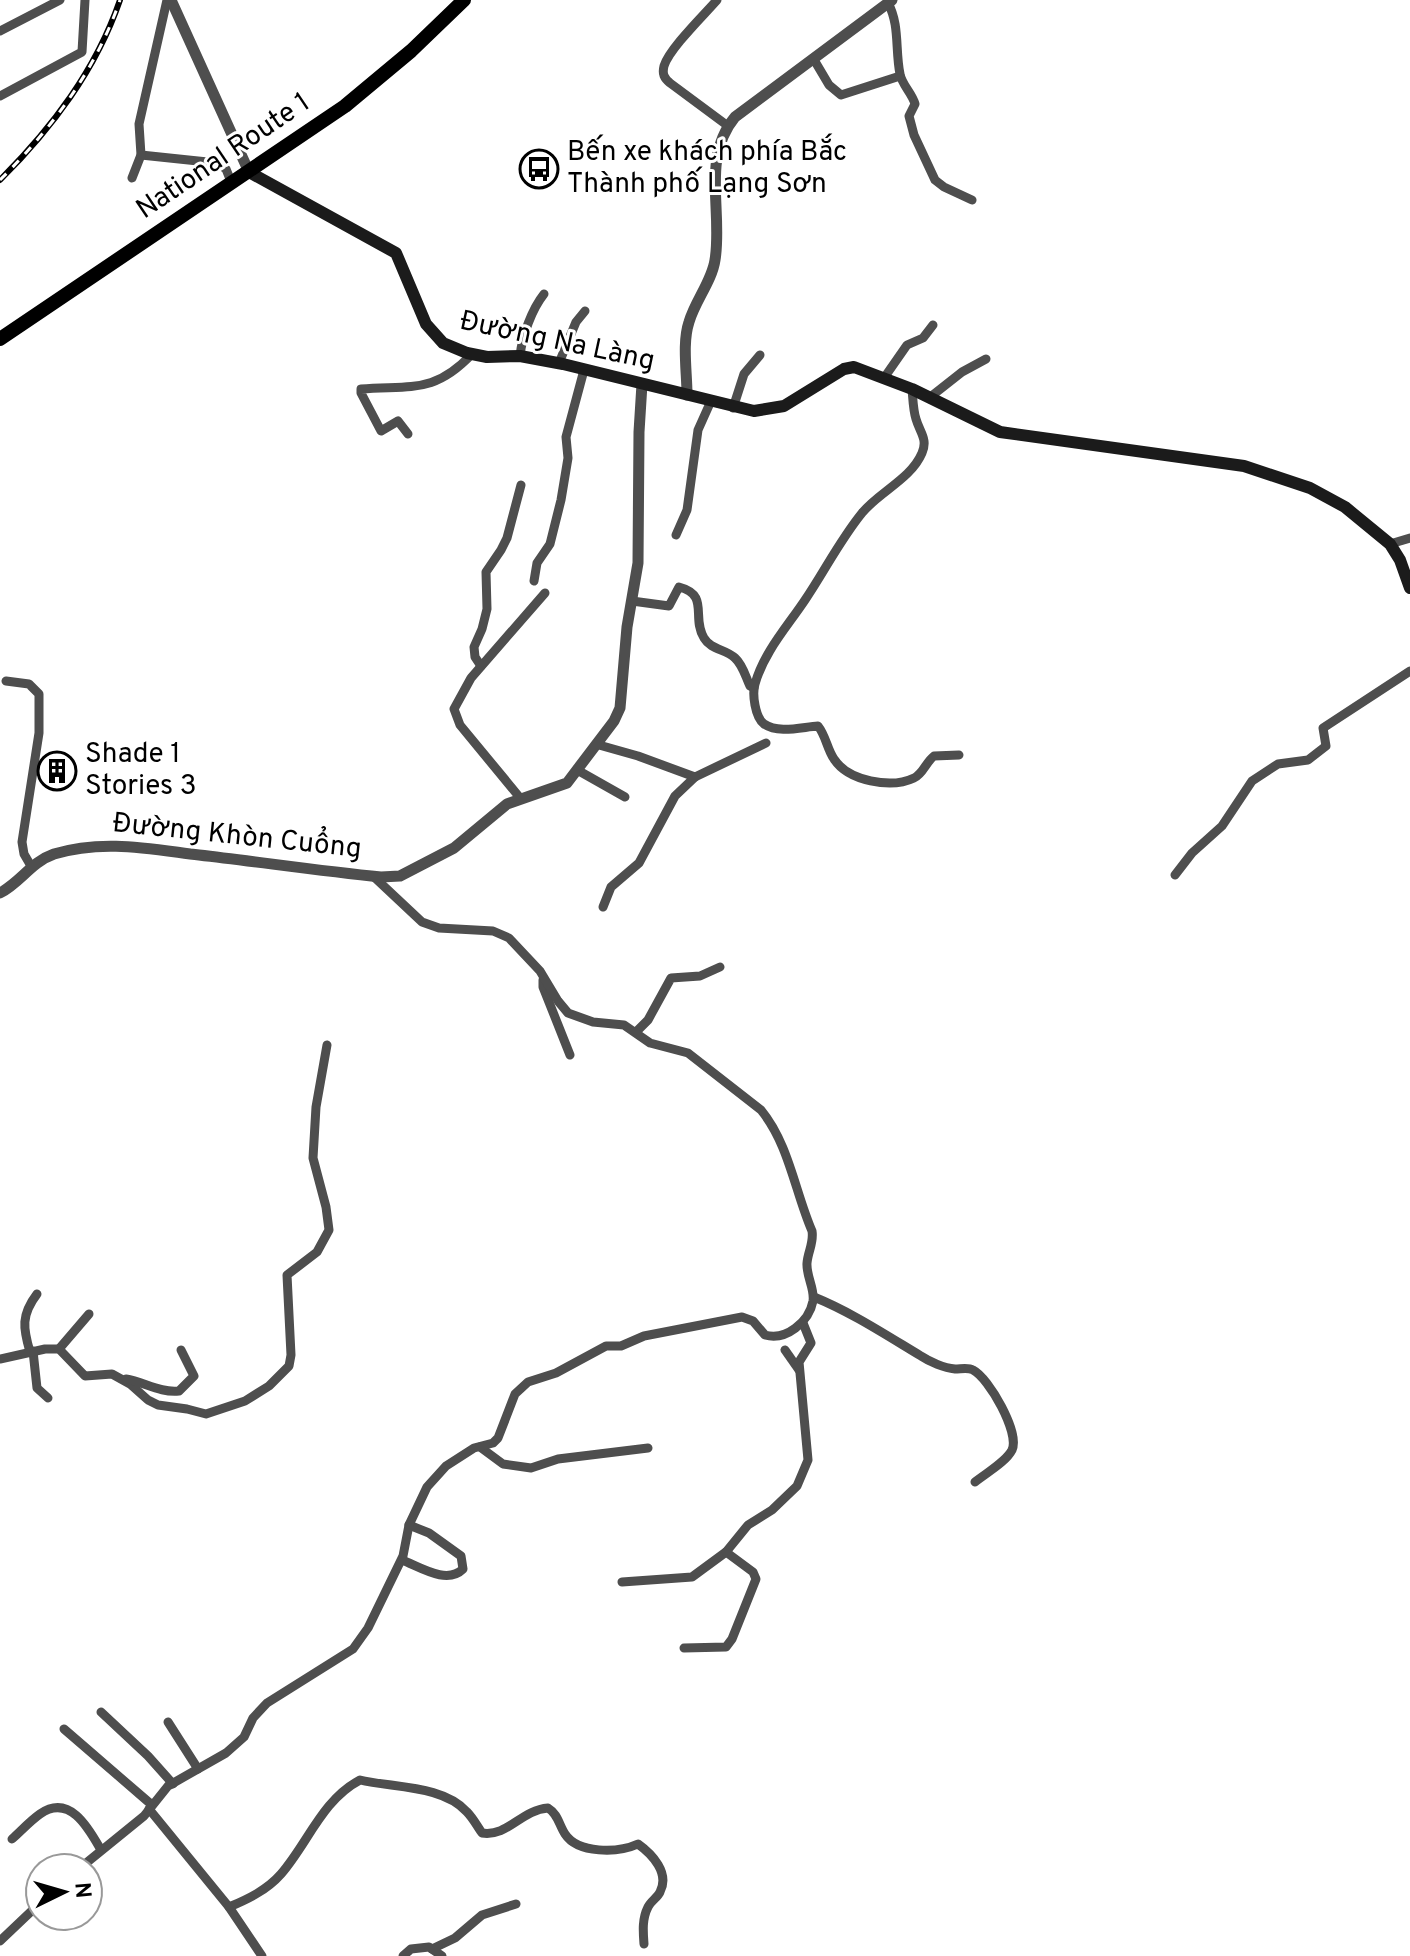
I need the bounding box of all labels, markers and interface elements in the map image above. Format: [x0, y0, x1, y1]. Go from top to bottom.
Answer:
street label: National Route 1 [130, 86, 318, 228]
place label: Bến xe khách phía Bắc Thành phố Lạng Sơn [567, 133, 847, 203]
bus stop icon: Bến xe khách phía Bắc Thành phố Lạng Sơn [518, 148, 560, 190]
street label: Đường Na Làng [456, 304, 658, 380]
place label: Shade 1 Stories 3 [85, 737, 197, 805]
building icon: Shade 1 Stories 3 [36, 750, 78, 792]
street label: Đường Khòn Cuổng [111, 803, 364, 868]
north arrow [24, 1852, 104, 1932]
text: N [67, 1881, 96, 1900]

